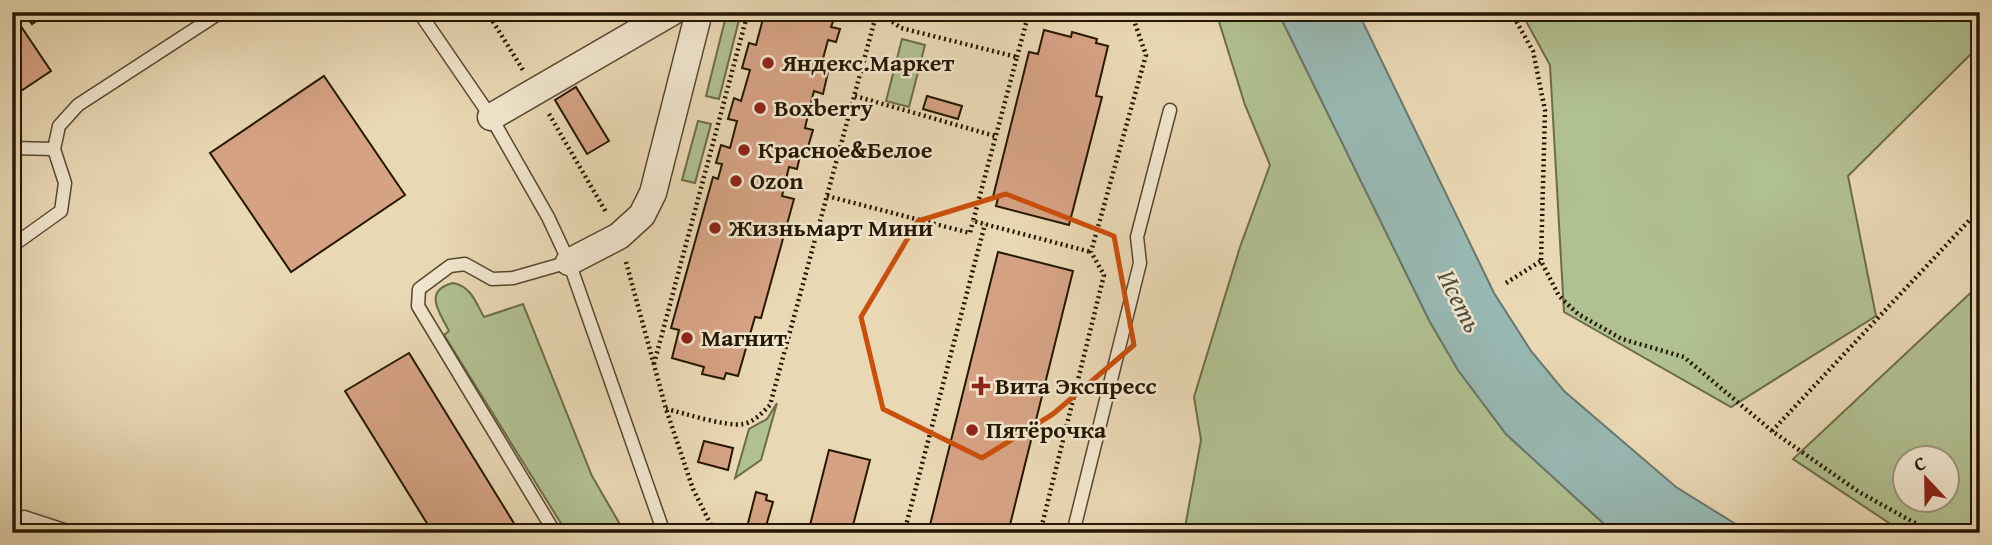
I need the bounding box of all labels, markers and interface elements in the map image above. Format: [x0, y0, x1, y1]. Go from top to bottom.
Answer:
place label: Яндекс.Маркет [781, 45, 954, 80]
marker: Яндекс.Маркет [760, 55, 776, 71]
place label: Boxberry [774, 90, 874, 125]
marker: Boxberry [752, 100, 768, 116]
place label: Красное&Белое [758, 132, 933, 167]
marker: Красное&Белое [736, 142, 752, 158]
place label: Ozon [750, 163, 804, 198]
marker: Ozon [728, 173, 744, 189]
place label: Жизньмарт Мини [728, 210, 933, 245]
marker: Жизньмарт Мини [707, 220, 723, 236]
water label: Исеть [1428, 262, 1493, 339]
place label: Магнит [701, 320, 787, 355]
marker: Магнит [679, 330, 695, 346]
place label: Вита Экспресс [995, 368, 1157, 403]
marker: Вита Экспресс [973, 378, 989, 394]
place label: Пятёрочка [986, 412, 1107, 447]
marker: Пятёрочка [964, 422, 980, 438]
north arrow [1890, 444, 1960, 514]
text: С [1909, 448, 1930, 478]

